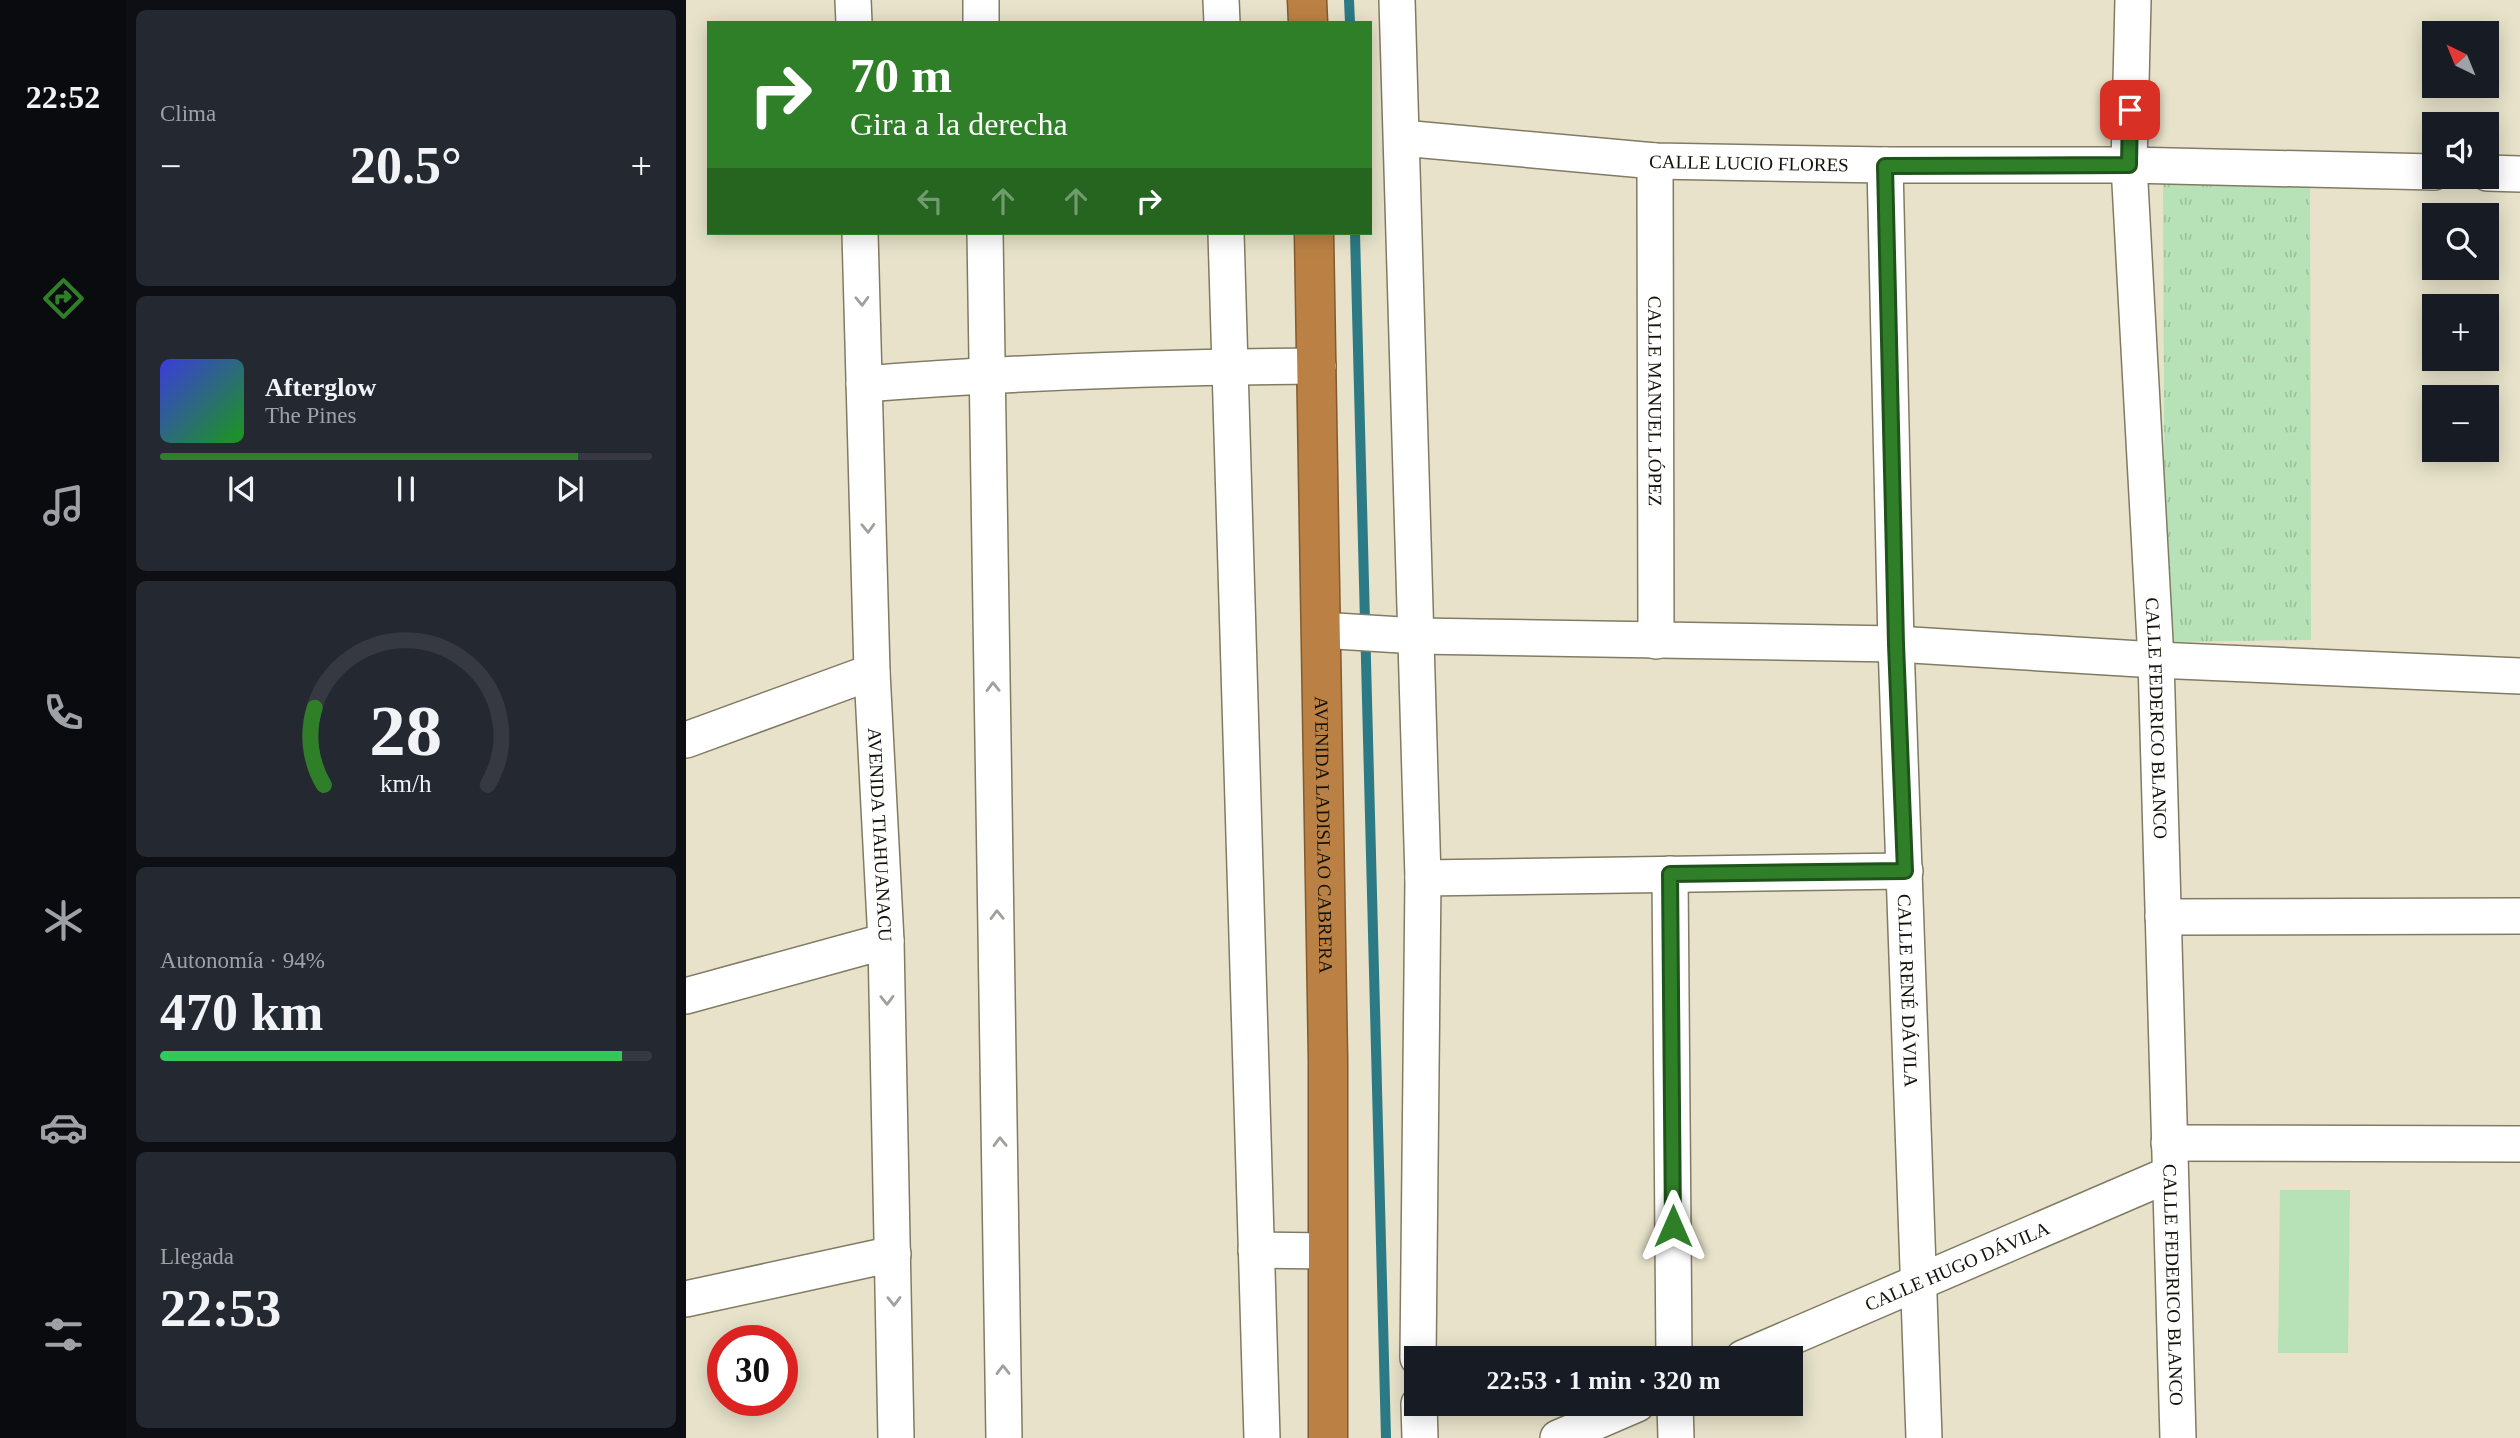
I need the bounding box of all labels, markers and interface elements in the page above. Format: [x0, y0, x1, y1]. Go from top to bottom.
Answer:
north arrow [2422, 21, 2499, 98]
map controls [2422, 21, 2499, 462]
text: 70 m [850, 48, 952, 103]
icon: right [735, 49, 826, 140]
text: 22:52 [26, 79, 100, 115]
pin [2100, 80, 2160, 140]
icon: arrive [2111, 91, 2149, 129]
text: Clima [160, 101, 216, 126]
text: Gira a la derecha [850, 106, 1068, 142]
button: sound [2422, 112, 2499, 189]
text: 20.5° [350, 137, 462, 194]
text: − [160, 145, 181, 187]
text: + [631, 145, 652, 187]
street label: CALLE LUCIO FLORES [1649, 151, 1849, 175]
icon: left [911, 182, 949, 220]
icon: ahead [984, 182, 1022, 220]
icon: ahead [1057, 182, 1095, 220]
icon: right [1130, 182, 1168, 220]
button: search [2422, 203, 2499, 280]
icon: directions [39, 274, 88, 323]
button: + [2422, 294, 2499, 371]
one-way arrow [854, 296, 869, 307]
street label: CALLE MANUEL LÓPEZ [1644, 296, 1666, 506]
text: Afterglow [265, 373, 376, 402]
button: − [2422, 385, 2499, 462]
text: The Pines [265, 403, 356, 428]
icon: previous [223, 470, 261, 508]
icon: pause [387, 470, 425, 508]
icon: next [551, 470, 589, 508]
icon: music [39, 481, 88, 530]
one-way arrow [860, 524, 876, 534]
street label: CALLE FEDERICO BLANCO [2142, 597, 2171, 839]
one-way arrow [985, 682, 1001, 692]
icon: phone [39, 688, 88, 737]
text: 28 [370, 690, 442, 771]
street label: AVENIDA LADISLAO CABRERA [1311, 696, 1337, 974]
street label: AVENIDA TIAHUANACU [864, 727, 896, 942]
text: km/h [380, 770, 432, 797]
street label: CALLE RENÉ DÁVILA [1894, 894, 1922, 1088]
icon: climate [39, 896, 88, 945]
one-way arrow [989, 909, 1004, 920]
text: Autonomía · 94% [160, 948, 325, 973]
text: 470 km [160, 984, 323, 1041]
one-way arrow [880, 995, 895, 1006]
icon: car [39, 1103, 88, 1152]
one-way arrow [992, 1137, 1008, 1147]
street label: CALLE FEDERICO BLANCO [2159, 1164, 2187, 1406]
position arrow [1636, 1189, 1710, 1263]
street label: CALLE HUGO DÁVILA [1862, 1217, 2053, 1315]
text: Llegada [160, 1244, 234, 1269]
text: 22:53 [160, 1280, 281, 1337]
one-way arrow [886, 1296, 901, 1307]
icon: filters [39, 1310, 88, 1359]
speed limit sign: 30 [707, 1325, 798, 1416]
one-way arrow [996, 1364, 1011, 1375]
text: 22:53 · 1 min · 320 m [1487, 1366, 1721, 1395]

